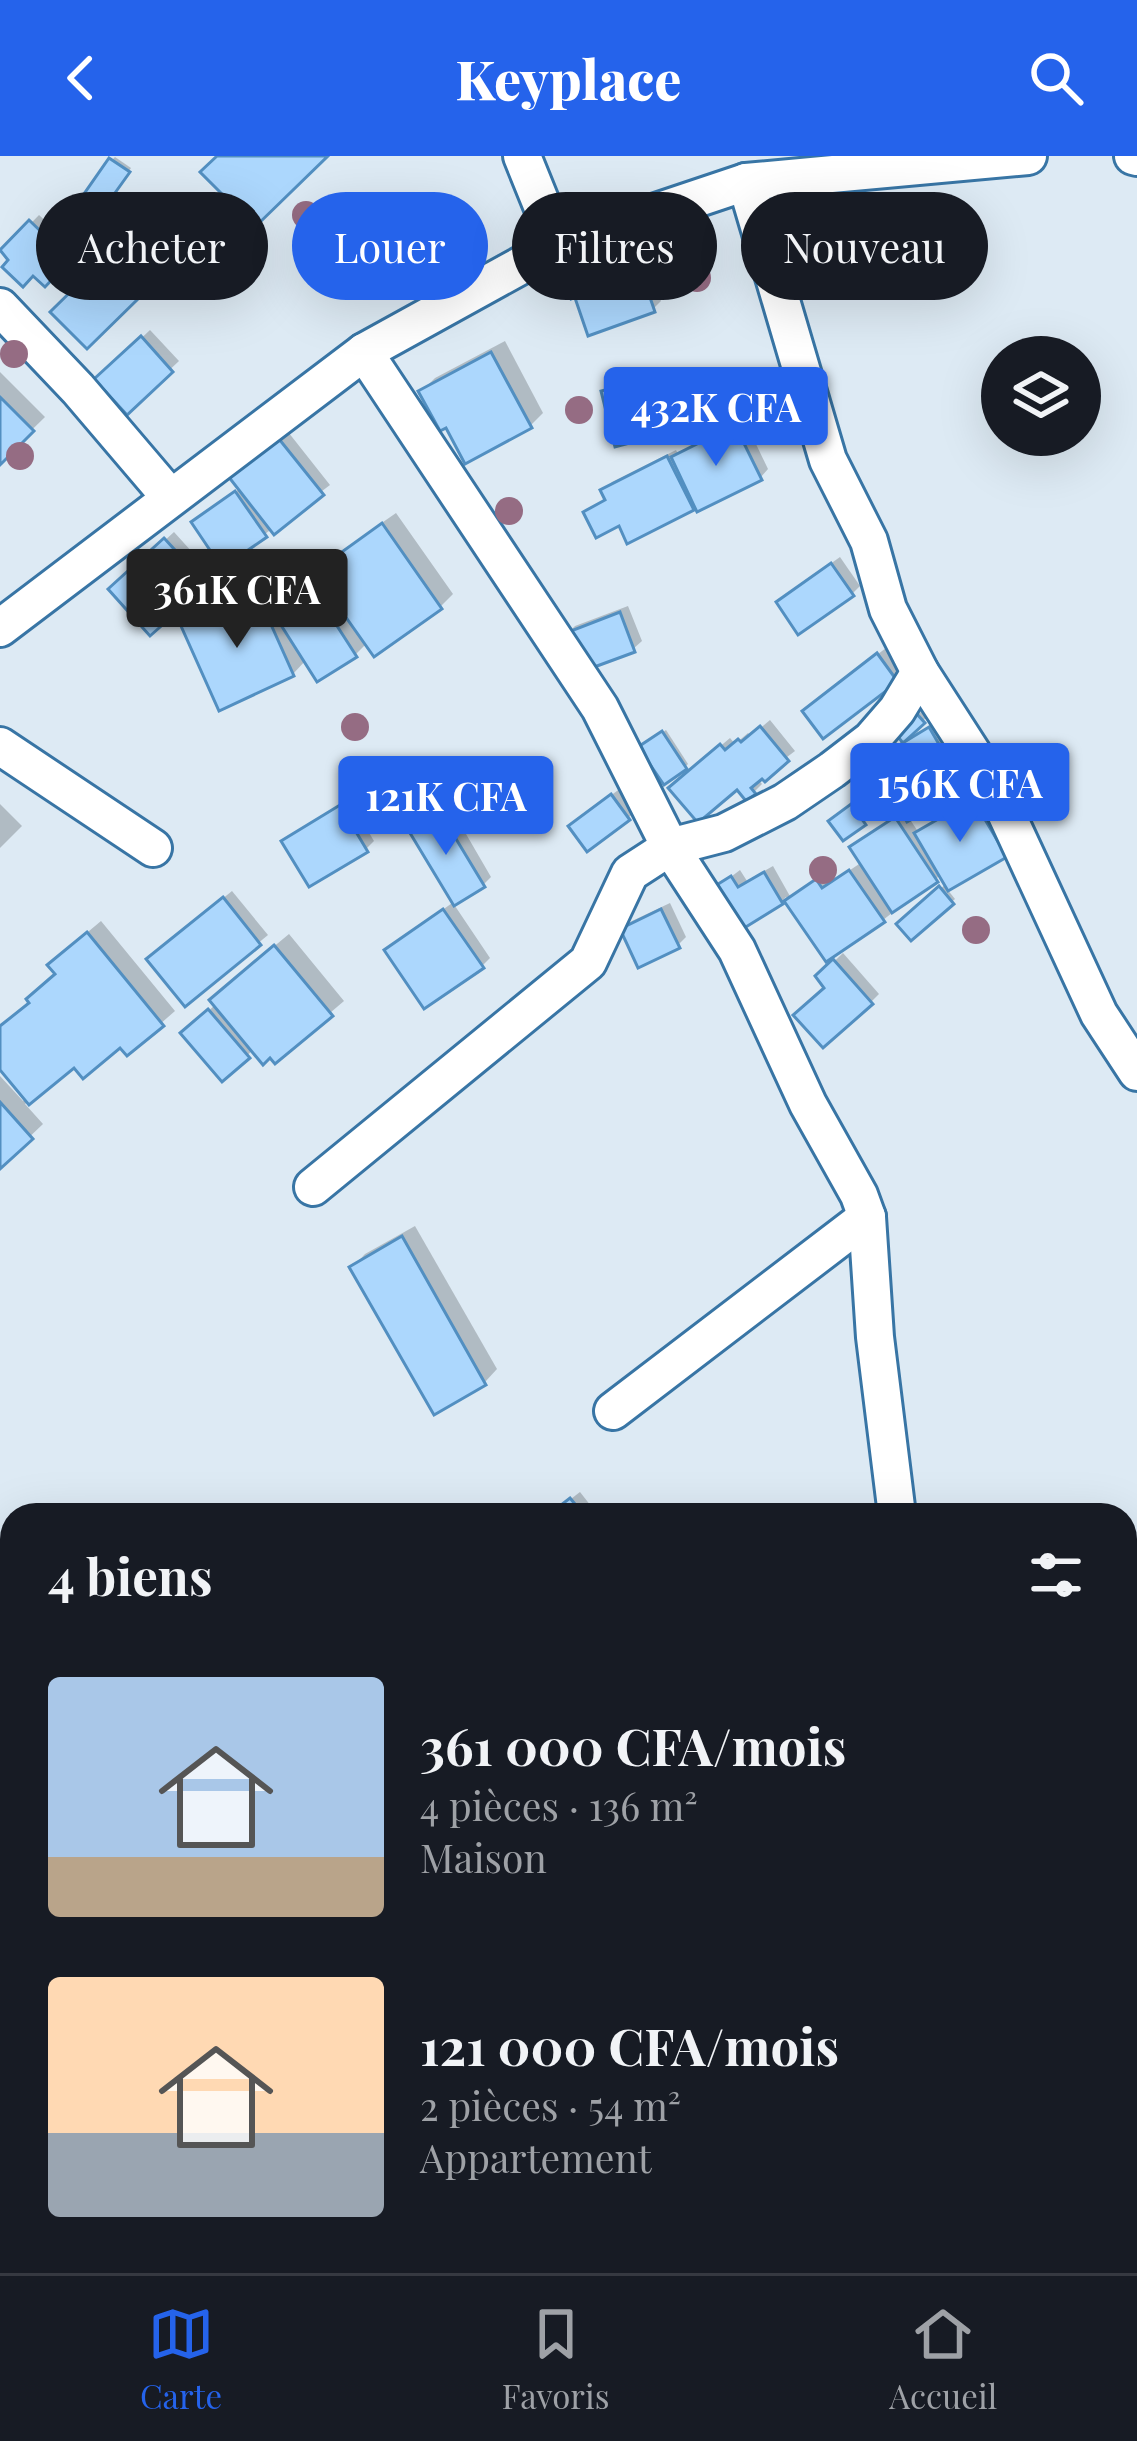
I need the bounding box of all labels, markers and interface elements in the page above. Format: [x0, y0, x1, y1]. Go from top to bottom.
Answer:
text: Keyplace [456, 42, 681, 114]
icon: back [48, 45, 114, 111]
icon: search [1023, 45, 1089, 111]
chip: Acheter [36, 192, 268, 300]
chip: Louer [292, 192, 488, 300]
chip: Filtres [512, 192, 717, 300]
chip: Nouveau [741, 192, 988, 300]
map controls [981, 336, 1101, 456]
button: layers [981, 336, 1101, 456]
pin: 432K CFA [592, 367, 840, 469]
text: 432K CFA [631, 380, 801, 432]
pin: 361K CFA [113, 549, 361, 651]
text: 361K CFA [154, 562, 320, 614]
pin: 156K CFA [836, 743, 1084, 845]
pin: 121K CFA [322, 756, 570, 858]
text: 156K CFA [877, 756, 1043, 808]
text: 121K CFA [365, 769, 527, 821]
text: 4 biens [48, 1541, 213, 1609]
icon: filters [1023, 1542, 1089, 1608]
text: 361 000 CFA/mois [420, 1711, 846, 1779]
icon: home [144, 1725, 288, 1869]
text: 4 pièces · 136 m² [420, 1779, 698, 1831]
text: Maison [420, 1831, 547, 1883]
text: 121 000 CFA/mois [420, 2011, 839, 2079]
icon: home [144, 2025, 288, 2169]
text: 2 pièces · 54 m² [420, 2079, 681, 2131]
text: Appartement [420, 2131, 652, 2183]
tab: Carte [140, 2301, 222, 2417]
tab: Favoris [502, 2301, 609, 2417]
tab: Accueil [889, 2301, 997, 2417]

